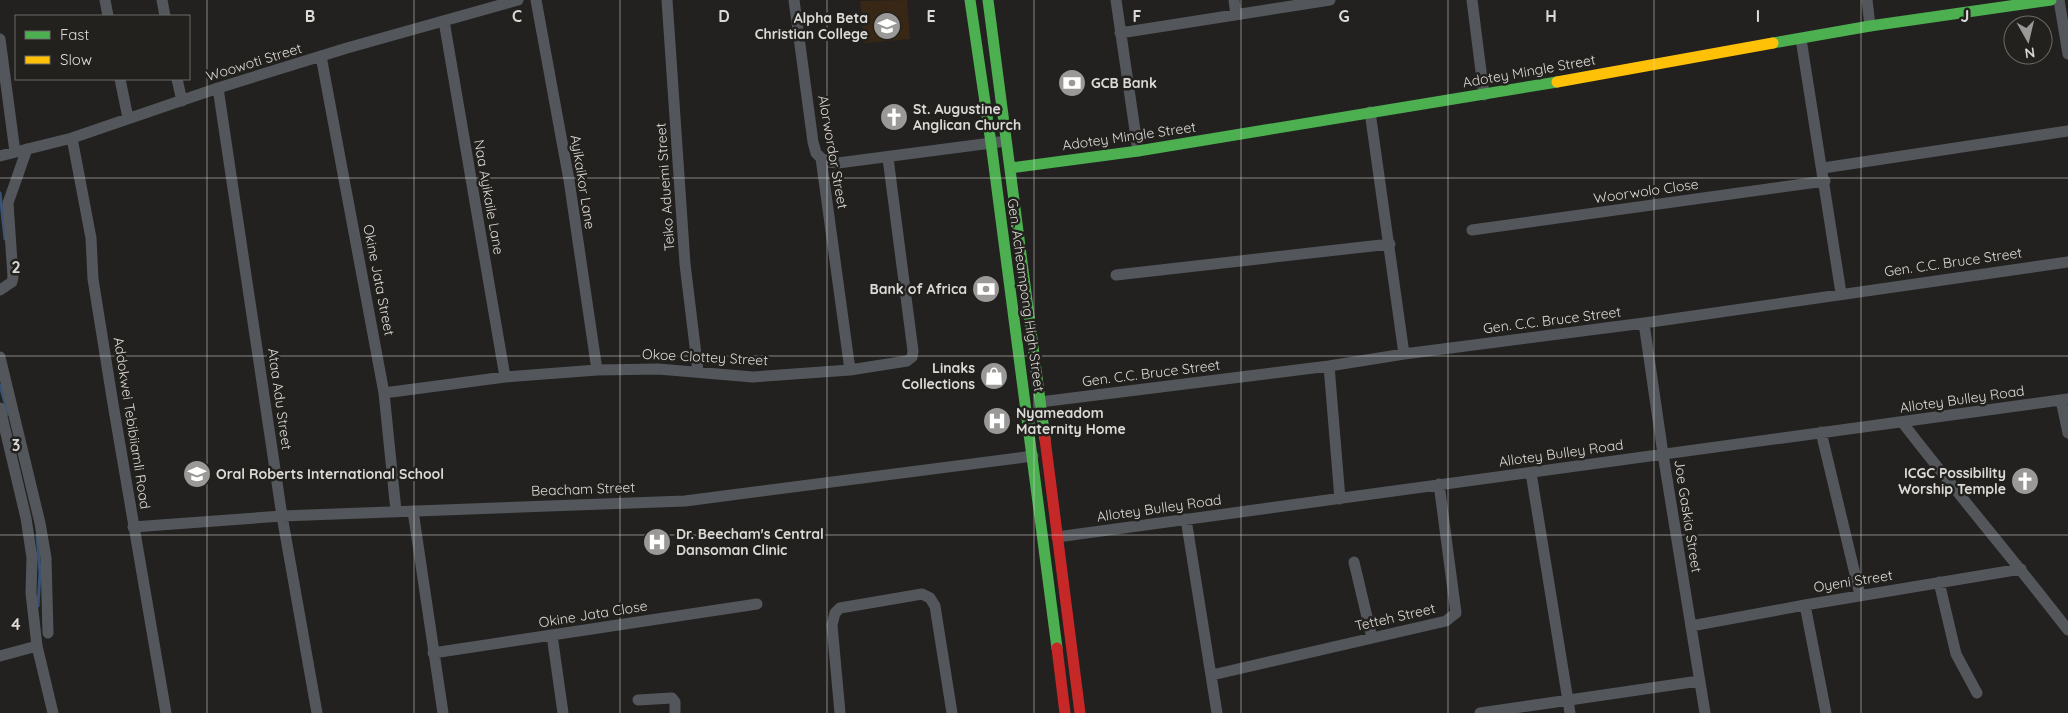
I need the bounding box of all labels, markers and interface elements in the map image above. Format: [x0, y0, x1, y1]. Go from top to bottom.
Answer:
text: B [305, 6, 315, 26]
text: C [512, 6, 522, 26]
text: D [718, 6, 730, 26]
text: E [926, 6, 936, 26]
text: F [1133, 6, 1142, 26]
text: G [1338, 6, 1350, 26]
text: H [1545, 6, 1557, 26]
text: I [1756, 6, 1760, 26]
text: J [1961, 6, 1969, 26]
place label: Alpha Beta Christian College [755, 9, 868, 43]
school or university icon: Alpha Beta Christian College [872, 11, 902, 41]
legend [15, 15, 190, 80]
north arrow [2003, 15, 2053, 65]
text: Fast [60, 25, 89, 44]
street label: Woowoti Street [204, 39, 304, 85]
text: N [2023, 43, 2036, 63]
text: Slow [60, 50, 92, 69]
street label: Adotey Mingle Street [1461, 50, 1597, 92]
bank icon: GCB Bank [1057, 68, 1087, 98]
place label: GCB Bank [1091, 74, 1157, 92]
street label: Alorwordor Street [814, 94, 852, 211]
place label: St. Augustine Anglican Church [913, 100, 1021, 134]
church icon: St. Augustine Anglican Church [879, 102, 909, 132]
street label: Adotey Mingle Street [1061, 118, 1197, 154]
street label: Teiko Aduemi Street [652, 122, 678, 252]
street label: Ayikaikor Lane [567, 133, 599, 231]
street label: Naa Ayikaile Lane [470, 138, 508, 256]
street label: Woorwolo Close [1592, 175, 1700, 207]
street label: Gen. Acheampong High Street [1004, 197, 1049, 393]
street label: Okine Jata Street [359, 223, 399, 337]
street label: Gen. C.C. Bruce Street [1883, 243, 2023, 281]
text: 2 [11, 257, 21, 277]
bank icon: Bank of Africa [971, 274, 1001, 304]
place label: Bank of Africa [870, 280, 967, 298]
street label: Gen. C.C. Bruce Street [1482, 303, 1622, 337]
street label: Addokwei Tebibiiamli Road [110, 336, 154, 510]
street label: Okoe Clottey Street [642, 345, 769, 369]
street label: Ataa Adu Street [264, 347, 296, 451]
street label: Gen. C.C. Bruce Street [1081, 356, 1221, 390]
place label: Linaks Collections [902, 359, 975, 393]
shop icon: Linaks Collections [979, 361, 1009, 391]
street label: Allotey Bulley Road [1898, 381, 2026, 417]
place label: Nyameadom Maternity Home [1016, 404, 1126, 438]
hospital icon: Nyameadom Maternity Home [982, 406, 1012, 436]
text: 3 [12, 435, 20, 455]
street label: Allotey Bulley Road [1497, 435, 1625, 471]
street label: Joe Gaskia Street [1670, 458, 1706, 574]
school or university icon: Oral Roberts International School [182, 459, 212, 489]
place label: ICGC Possibility Worship Temple [1898, 464, 2006, 498]
place label: Oral Roberts International School [216, 465, 444, 483]
church icon: ICGC Possibility Worship Temple [2010, 466, 2040, 496]
street label: Beacham Street [531, 478, 636, 500]
street label: Allotey Bulley Road [1095, 490, 1223, 526]
place label: Dr. Beecham's Central Dansoman Clinic [676, 525, 824, 559]
hospital icon: Dr. Beecham's Central Dansoman Clinic [642, 527, 672, 557]
street label: Oyeni Street [1812, 566, 1894, 596]
street label: Okine Jata Close [537, 597, 649, 631]
street label: Tetteh Street [1353, 599, 1437, 635]
text: 4 [11, 614, 21, 634]

